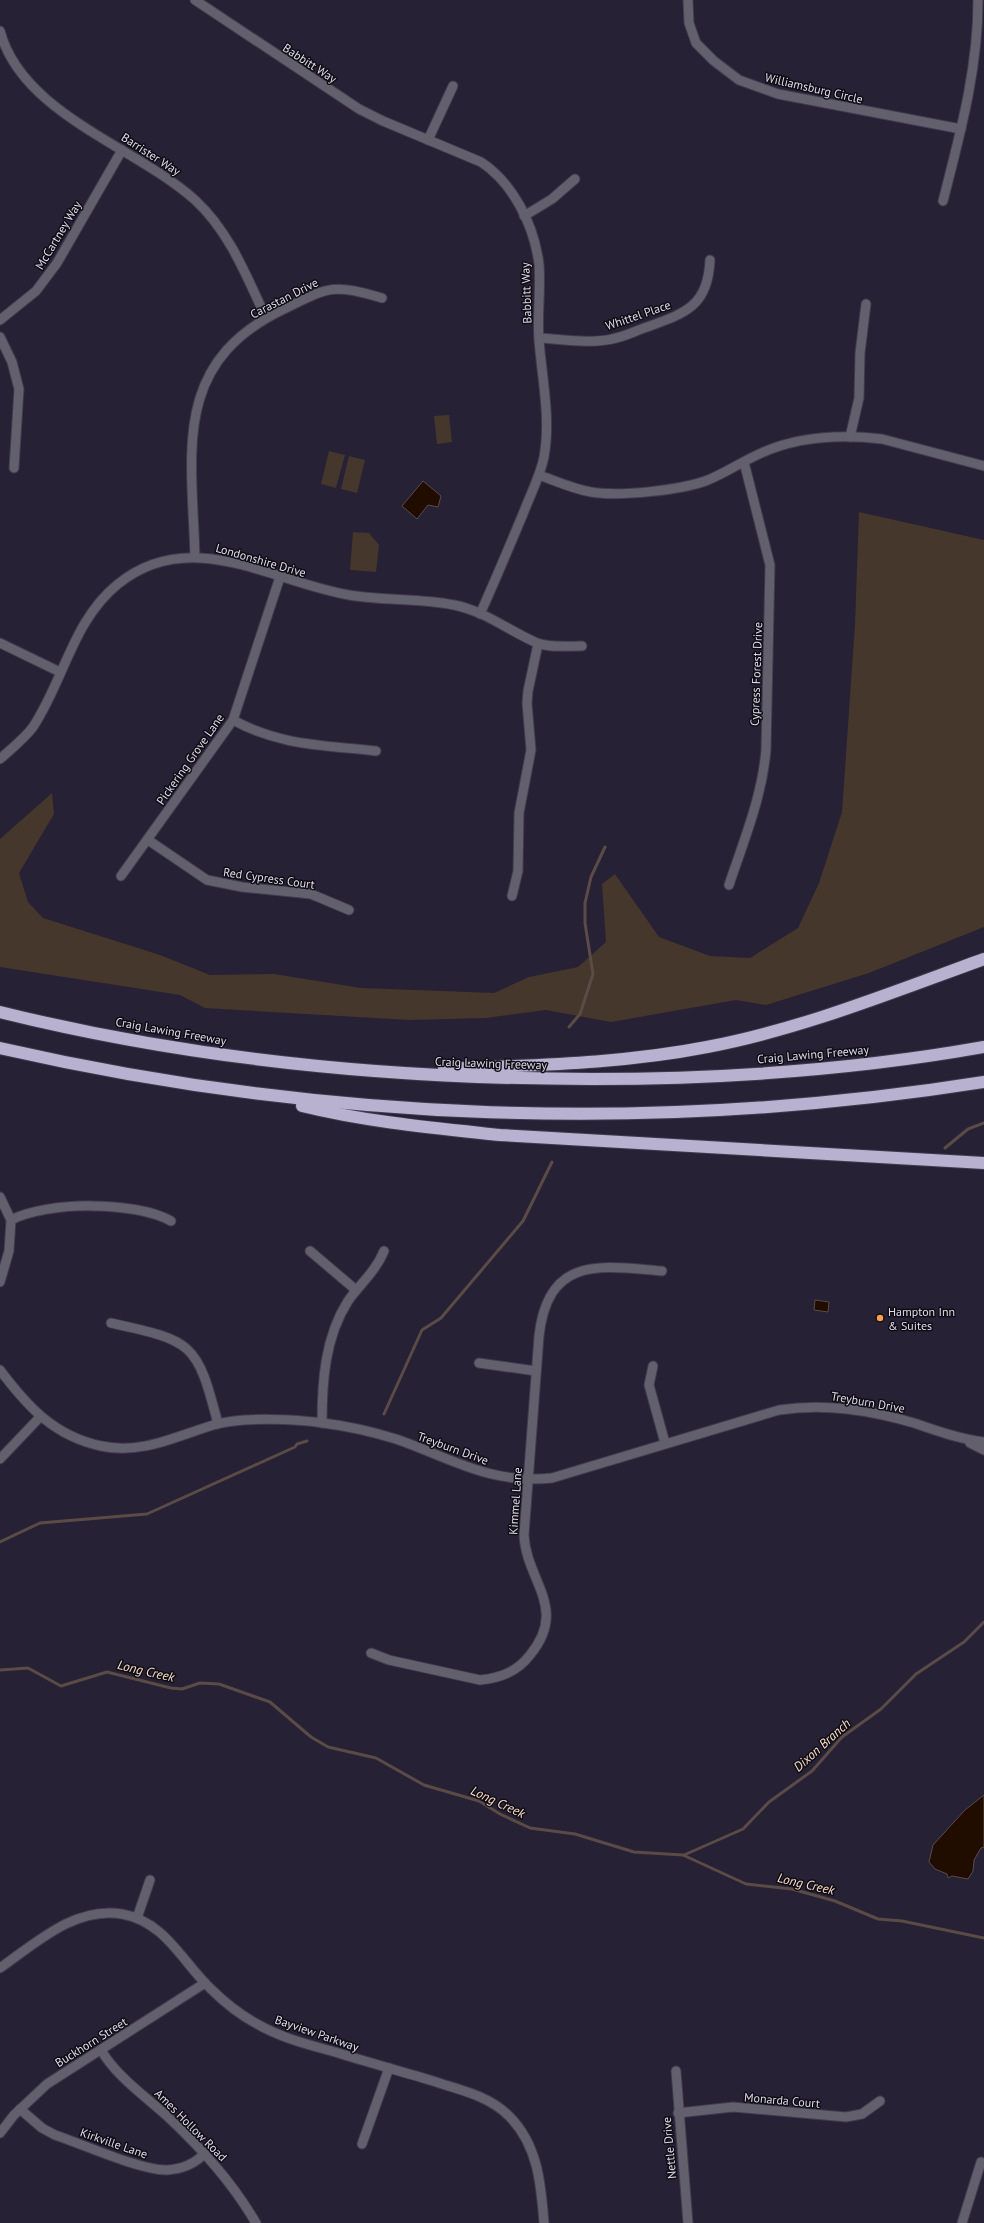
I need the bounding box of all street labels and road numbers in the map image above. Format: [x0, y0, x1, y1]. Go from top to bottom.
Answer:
street label: Babbitt Way [280, 40, 340, 86]
street label: Williamsburg Circle [764, 69, 864, 107]
street label: Barrister Way [119, 129, 184, 179]
street label: McCartney Way [32, 198, 85, 272]
street label: Babbitt Way [517, 262, 535, 324]
street label: Carastan Drive [247, 274, 321, 322]
street label: Whittel Place [603, 297, 673, 333]
street label: Londonshire Drive [214, 540, 308, 580]
street label: Cypress Forest Drive [747, 622, 765, 726]
street label: Pickering Grove Lane [153, 711, 227, 807]
street label: Red Cypress Court [222, 864, 316, 892]
street label: Craig Lawing Freeway [114, 1014, 228, 1048]
street label: Craig Lawing Freeway [756, 1042, 870, 1066]
street label: Craig Lawing Freeway [435, 1054, 548, 1072]
street label: Treyburn Drive [830, 1388, 906, 1416]
street label: Treyburn Drive [415, 1428, 491, 1468]
street label: Kimmel Lane [505, 1467, 525, 1535]
street label: Bayview Parkway [273, 2012, 361, 2055]
street label: Buckhorn Street [52, 2014, 130, 2070]
street label: Ames Hollow Road [152, 2086, 230, 2164]
street label: Monarda Court [743, 2089, 821, 2111]
street label: Nettle Drive [659, 2116, 679, 2180]
street label: Kirkville Lane [78, 2124, 150, 2162]

